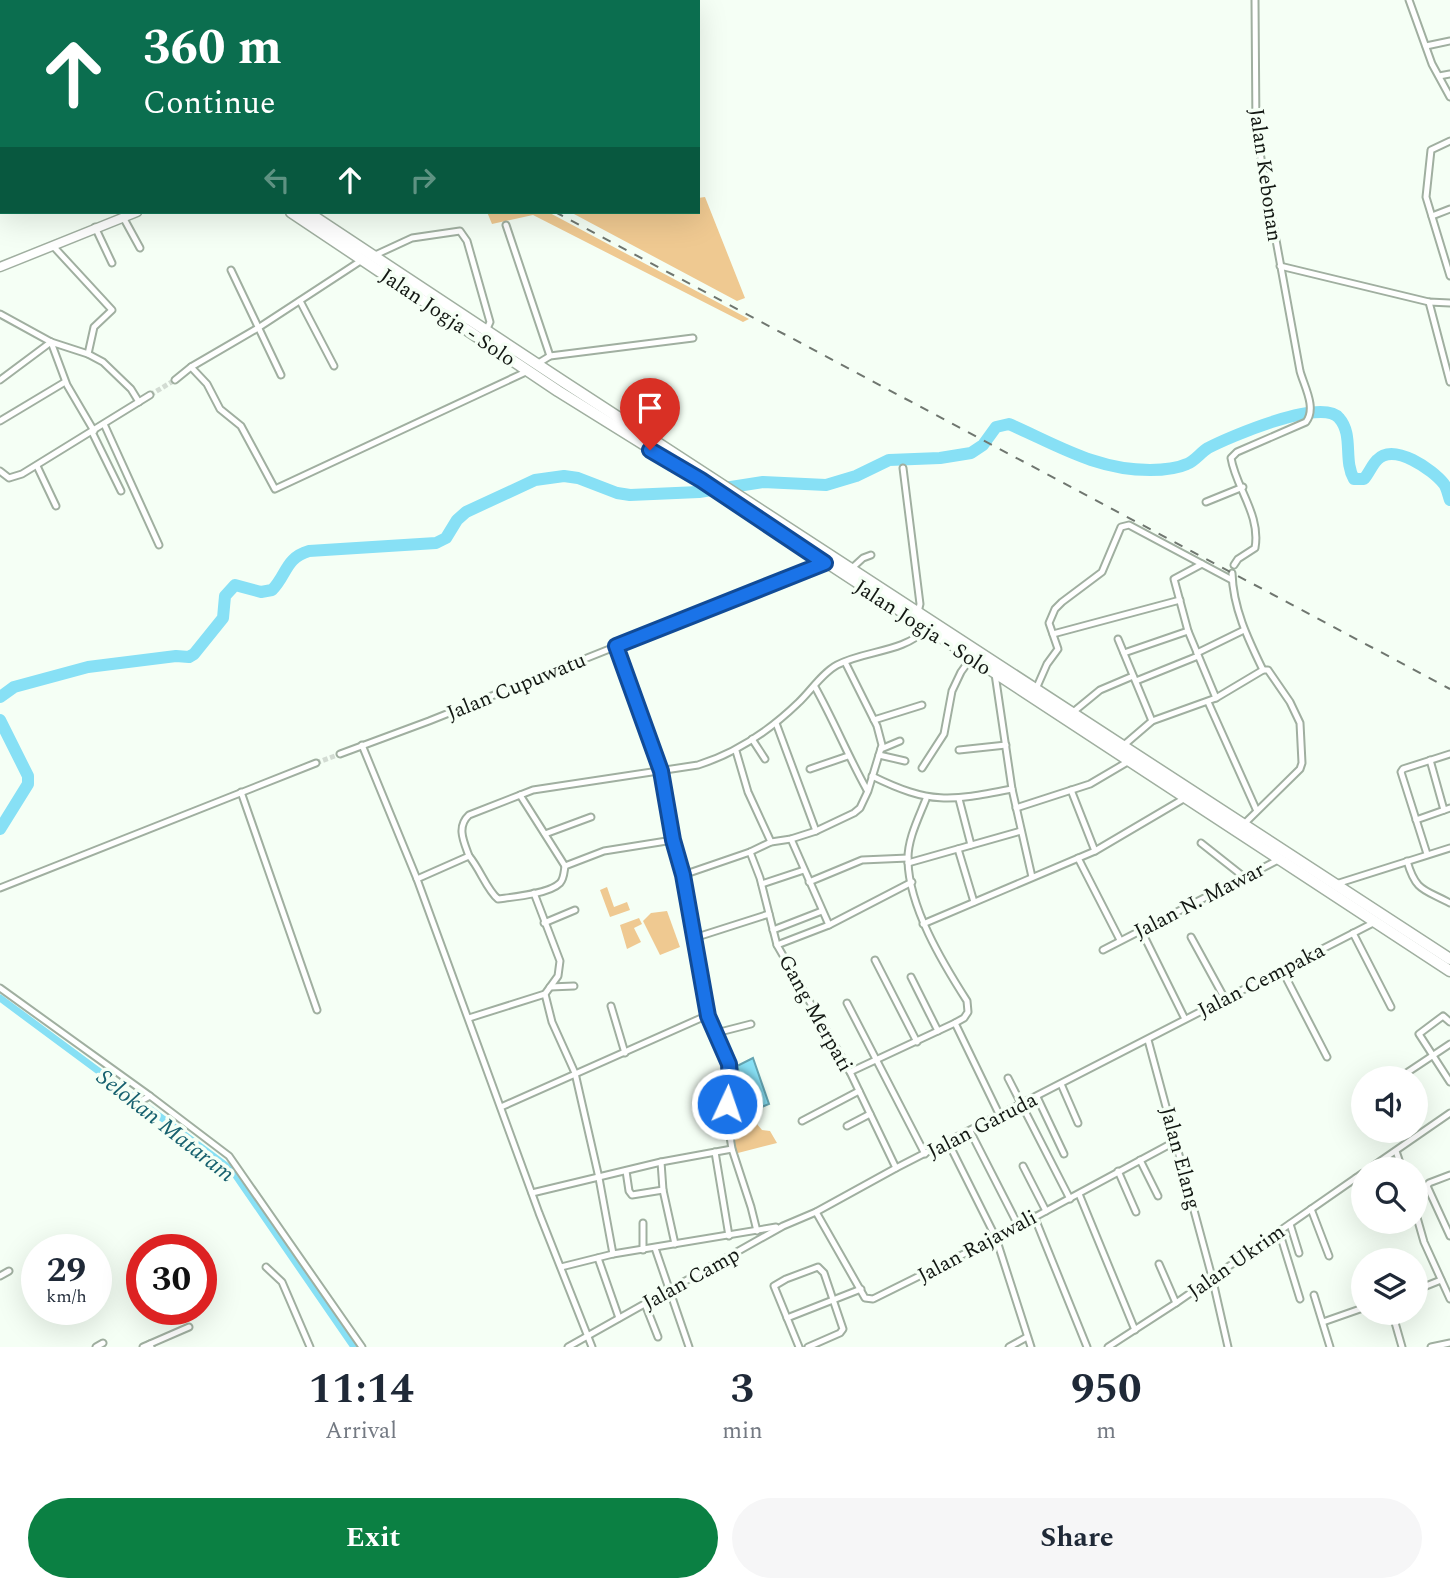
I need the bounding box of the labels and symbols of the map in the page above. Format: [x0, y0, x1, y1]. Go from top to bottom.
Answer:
street label: Jalan Kebonan [1240, 106, 1290, 244]
street label: Jalan Jogja - Solo [373, 260, 522, 375]
pin [620, 378, 680, 450]
street label: Jalan Jogja - Solo [848, 571, 997, 684]
street label: Jalan Cupuwatu [442, 644, 591, 729]
street label: Jalan N. Mawar [1128, 854, 1270, 948]
street label: Jalan Cempaka [1192, 935, 1331, 1027]
street label: Gang Merpati [770, 949, 861, 1078]
water label: Selokan Mataram [88, 1061, 242, 1192]
position arrow [690, 1067, 764, 1141]
street label: Jalan Garuda [922, 1084, 1044, 1167]
street label: Jalan Elang [1151, 1103, 1209, 1213]
street label: Jalan Rajawali [912, 1202, 1043, 1292]
street label: Jalan Ukrim [1181, 1216, 1292, 1307]
speed limit sign: 30 [126, 1234, 217, 1325]
street label: Jalan Camp [637, 1239, 746, 1319]

